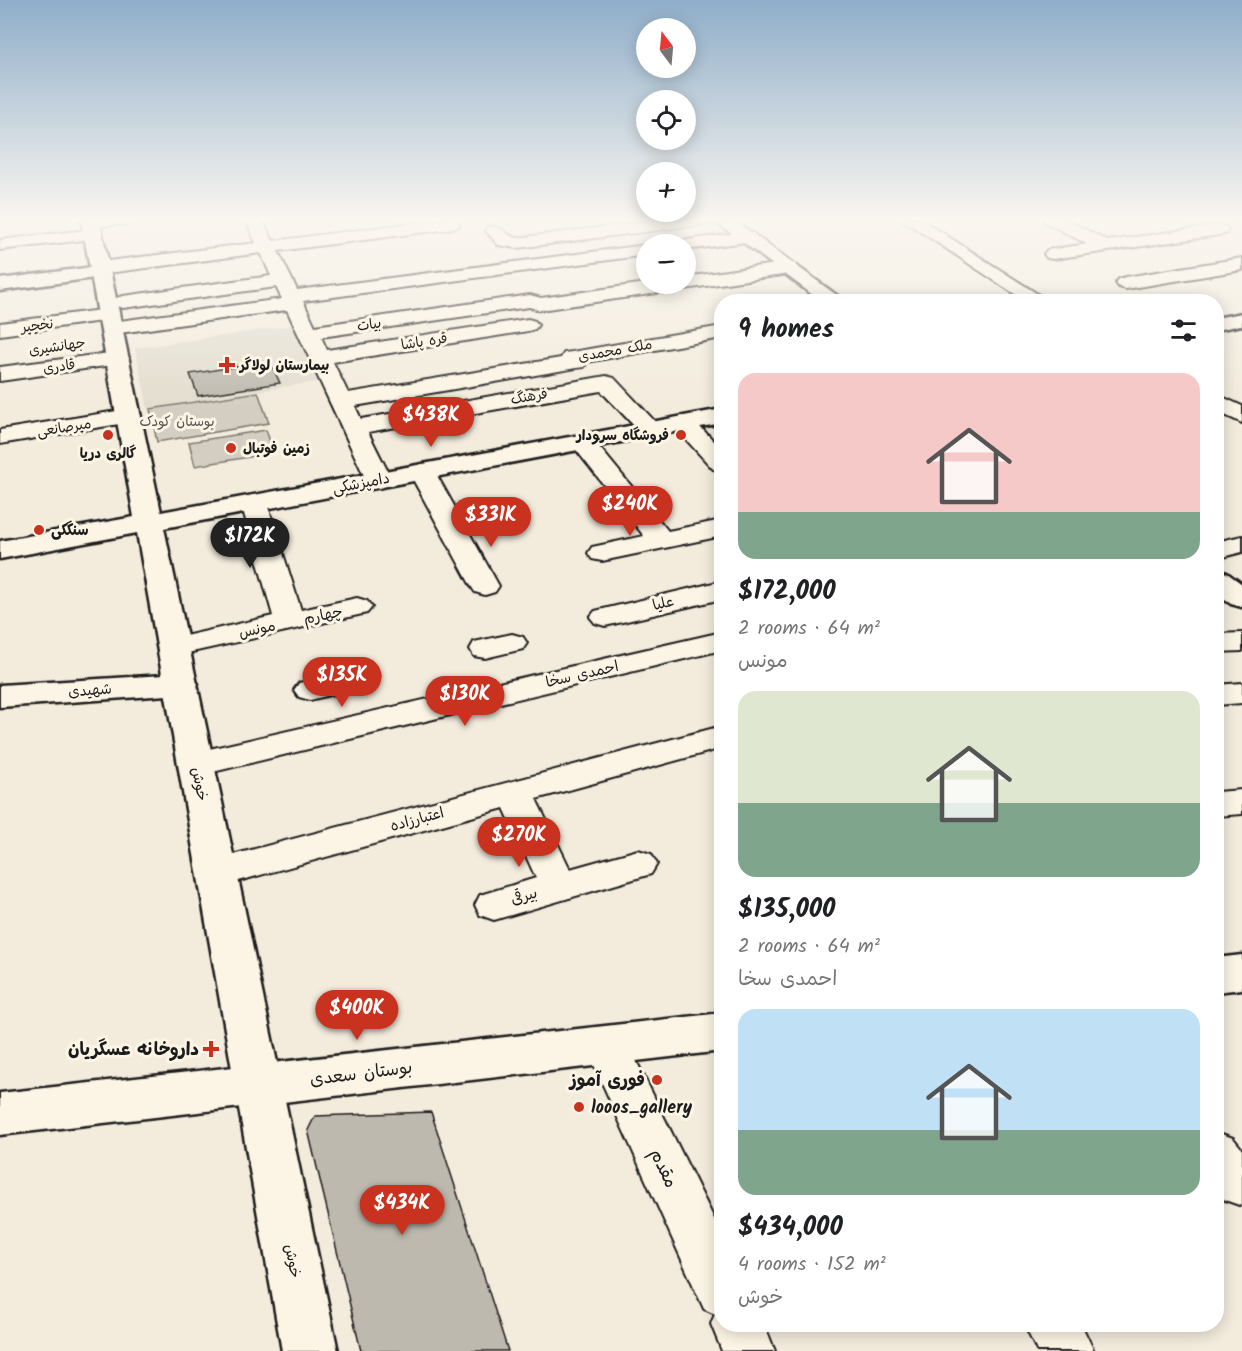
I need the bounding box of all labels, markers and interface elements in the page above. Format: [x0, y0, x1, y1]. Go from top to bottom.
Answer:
north arrow [636, 18, 696, 78]
map controls [636, 18, 696, 294]
button: locate [636, 90, 696, 150]
button: + [636, 162, 696, 222]
button: − [636, 234, 696, 294]
text: 9 homes [738, 309, 834, 351]
street label: بیات [356, 312, 383, 338]
street label: نخجیر [19, 313, 55, 339]
icon: filters [1167, 314, 1200, 347]
street label: قره پاشا [399, 327, 449, 357]
street label: جهانشیری [27, 332, 87, 362]
street label: ملک محمدی [576, 334, 654, 368]
street label: قادری [42, 354, 77, 380]
place label: بیمارستان لولاگر [238, 355, 329, 377]
marker: بیمارستان لولاگر [218, 356, 236, 374]
street label: فرهنگ [509, 383, 549, 411]
pin: $438K [389, 397, 473, 448]
text: $438K [402, 400, 460, 432]
park label: بوستان کودک [139, 411, 215, 433]
icon: home [915, 412, 1023, 520]
street label: میرصانعی [35, 413, 93, 443]
place label: فروشگاه سرودار [574, 425, 669, 447]
marker: گالری دریا [101, 428, 115, 442]
marker: فروشگاه سرودار [674, 428, 688, 442]
place label: زمین فوتبال [243, 438, 310, 460]
marker: زمین فوتبال [224, 441, 238, 455]
place label: گالری دریا [80, 443, 137, 465]
street label: دامپزشکی [330, 467, 392, 501]
pin: $240K [588, 486, 672, 537]
text: $240K [602, 489, 658, 521]
pin: $331K [449, 497, 533, 548]
text: $331K [465, 500, 517, 532]
pin: $172K [208, 518, 292, 569]
place label: سنگکی [51, 519, 89, 543]
text: $172K [224, 521, 276, 553]
marker: سنگکی [32, 523, 46, 537]
text: $172,000 [738, 571, 836, 613]
street label: علیا [650, 590, 676, 618]
street label: چهارم [301, 600, 345, 632]
text: 2 rooms · 64 m² [738, 613, 880, 645]
street label: مونس [237, 614, 278, 646]
text: مونس [738, 646, 788, 678]
street label: احمدی سخا [543, 655, 621, 695]
pin: $135K [300, 657, 384, 708]
text: $135K [317, 660, 367, 692]
pin: $130K [423, 676, 507, 727]
street label: شهیدی [67, 678, 113, 704]
text: $130K [439, 679, 491, 711]
icon: home [915, 730, 1023, 838]
street label: خوش [184, 765, 214, 803]
street label: اعتبارزاده [388, 801, 447, 839]
pin: $270K [477, 817, 561, 868]
text: $270K [491, 820, 547, 852]
street label: بیرقی [508, 882, 540, 912]
text: $135,000 [738, 889, 835, 931]
text: 2 rooms · 64 m² [738, 931, 880, 963]
text: احمدی سخا [738, 964, 837, 996]
pin: $400K [315, 990, 399, 1041]
text: $400K [329, 993, 385, 1025]
place label: داروخانه عسگریان [68, 1036, 199, 1065]
marker: داروخانه عسگریان [204, 1042, 218, 1056]
icon: home [915, 1048, 1023, 1156]
street label: بوستان سعدی [308, 1054, 414, 1095]
place label: فوری آموز [568, 1067, 645, 1096]
marker: فوری آموز [650, 1073, 664, 1087]
place label: looos_gallery [591, 1094, 693, 1123]
marker: looos_gallery [572, 1100, 586, 1114]
street label: مقدم [641, 1144, 684, 1193]
pin: $434K [360, 1185, 444, 1236]
text: $434K [374, 1188, 430, 1220]
text: $434,000 [738, 1207, 843, 1249]
street label: خوش [277, 1242, 307, 1280]
text: 4 rooms · 152 m² [738, 1249, 886, 1281]
text: خوش [738, 1282, 783, 1314]

